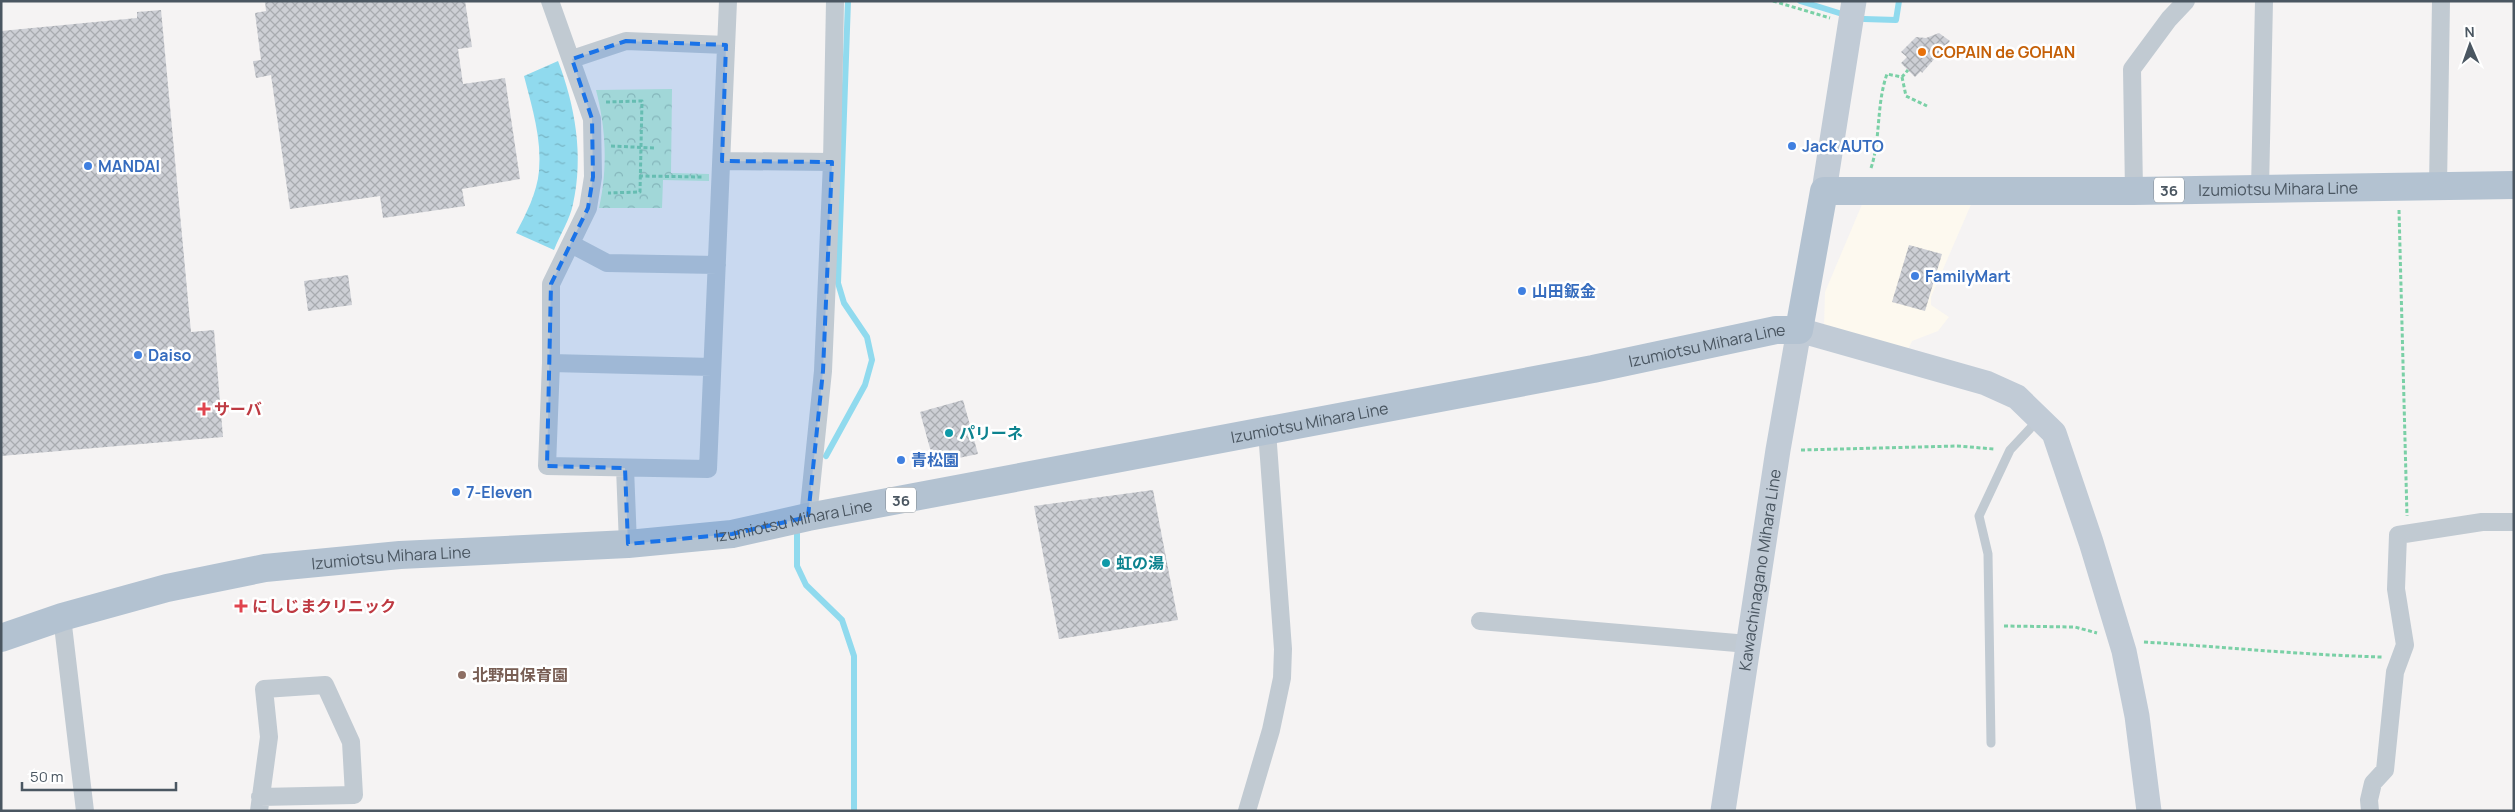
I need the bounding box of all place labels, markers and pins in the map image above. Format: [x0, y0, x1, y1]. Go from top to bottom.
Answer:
place label: COPAIN de GOHAN [1932, 41, 2075, 63]
marker: COPAIN de GOHAN [1916, 46, 1928, 58]
place label: Jack AUTO [1802, 135, 1884, 157]
marker: Jack AUTO [1786, 140, 1798, 152]
place label: MANDAI [98, 155, 160, 177]
marker: MANDAI [82, 160, 94, 172]
place label: FamilyMart [1925, 265, 2011, 287]
marker: FamilyMart [1909, 270, 1921, 282]
place label: 山田鈑金 [1532, 280, 1596, 302]
marker: 山田鈑金 [1516, 285, 1528, 297]
place label: Daiso [148, 344, 192, 366]
marker: Daiso [132, 349, 144, 361]
place label: サーバ [214, 398, 262, 420]
marker: サーバ [198, 403, 210, 415]
place label: パリーネ [959, 422, 1023, 444]
marker: パリーネ [943, 427, 955, 439]
place label: 青松園 [911, 449, 959, 471]
marker: 青松園 [895, 454, 907, 466]
place label: 7-Eleven [466, 481, 532, 503]
marker: 7-Eleven [450, 486, 462, 498]
place label: 虹の湯 [1116, 552, 1164, 574]
marker: 虹の湯 [1100, 557, 1112, 569]
place label: にしじまクリニック [252, 595, 396, 617]
marker: にしじまクリニック [234, 599, 248, 613]
place label: 北野田保育園 [472, 664, 568, 686]
marker: 北野田保育園 [456, 669, 468, 681]

